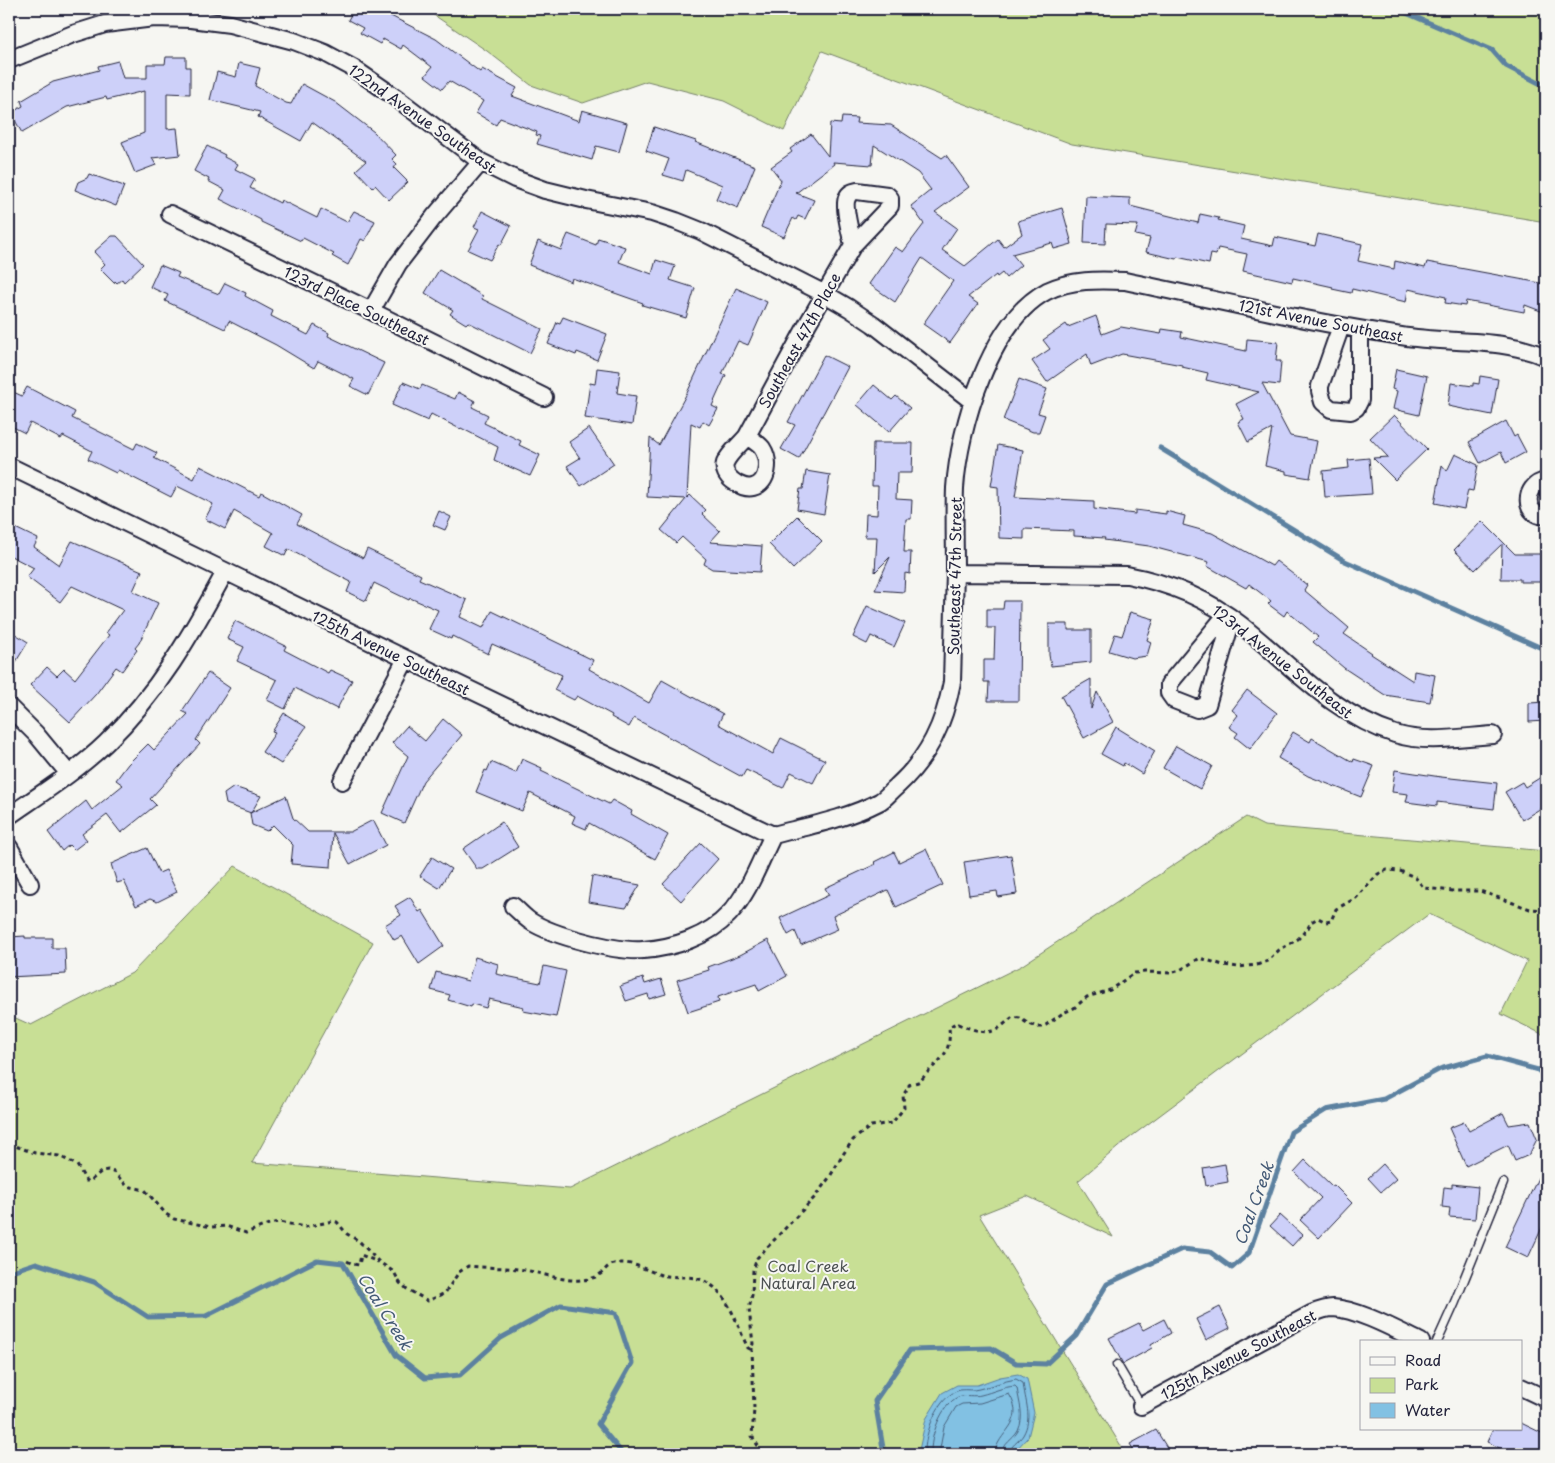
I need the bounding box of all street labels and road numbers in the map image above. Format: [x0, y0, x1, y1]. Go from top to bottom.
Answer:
street label: 122nd Avenue Southeast [344, 58, 502, 178]
street label: 123rd Place Southeast [280, 260, 434, 350]
street label: Southeast 47th Place [752, 268, 846, 412]
street label: 121st Avenue Southeast [1237, 293, 1405, 347]
street label: Southeast 47th Street [941, 497, 967, 655]
street label: 123rd Avenue Southeast [1208, 599, 1358, 723]
street label: 125th Avenue Southeast [308, 604, 474, 700]
street label: 125th Avenue Southeast [1156, 1303, 1320, 1405]

